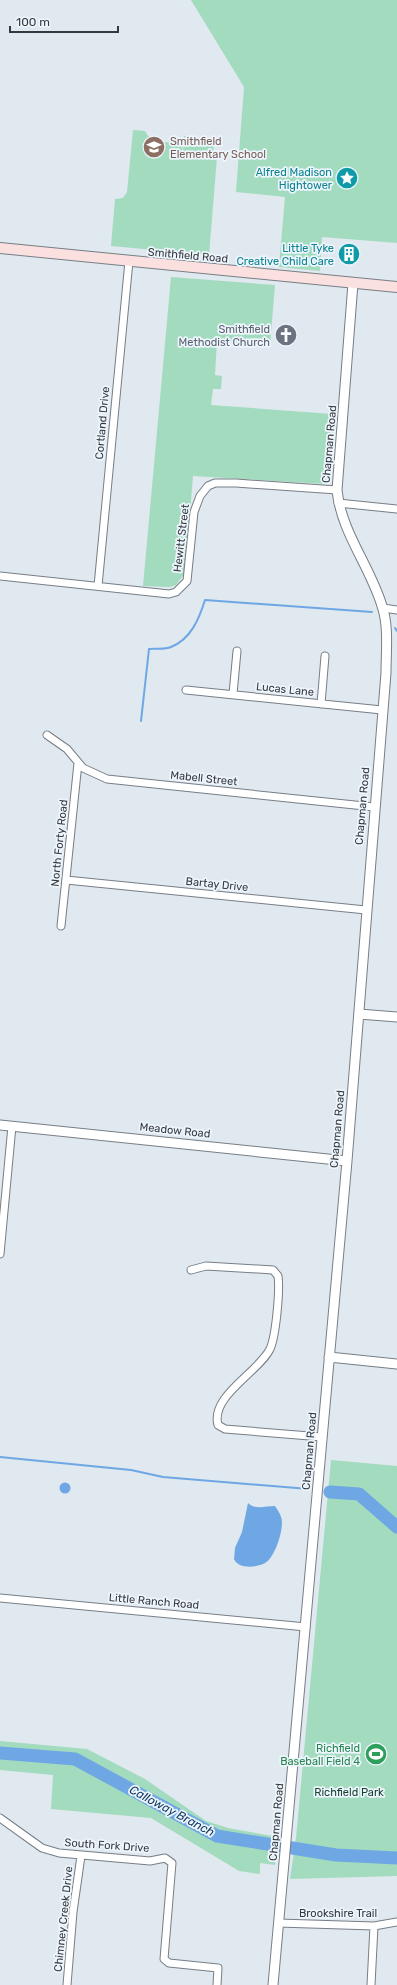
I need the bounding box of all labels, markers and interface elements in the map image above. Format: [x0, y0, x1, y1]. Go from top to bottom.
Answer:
scale bar [10, 8, 118, 34]
text: 100 m [16, 15, 50, 29]
school or university icon: Smithfield Elementary School [141, 134, 167, 160]
place label: Smithfield Elementary School [170, 135, 266, 161]
place icon: Alfred Madison Hightower [334, 165, 360, 191]
place label: Alfred Madison Hightower [256, 166, 333, 192]
building icon: Little Tyke Creative Child Care [336, 241, 362, 267]
place label: Little Tyke Creative Child Care [236, 242, 334, 268]
street label: Smithfield Road [147, 246, 229, 265]
church icon: Smithfield Methodist Church [273, 322, 299, 348]
place label: Smithfield Methodist Church [179, 323, 270, 349]
street label: Cortland Drive [93, 386, 112, 460]
street label: Chapman Road [320, 405, 339, 483]
street label: Hewitt Street [171, 503, 192, 573]
street label: Lucas Lane [255, 680, 315, 699]
street label: Chapman Road [353, 767, 372, 845]
street label: Mabell Street [170, 769, 239, 789]
street label: North Forty Road [48, 799, 71, 887]
street label: Bartay Drive [185, 875, 249, 894]
street label: Chapman Road [328, 1090, 347, 1168]
street label: Meadow Road [139, 1120, 211, 1141]
street label: Chapman Road [300, 1412, 319, 1490]
street label: Little Ranch Road [108, 1591, 200, 1612]
sports icon: Richfield Baseball Field 4 [363, 1741, 389, 1767]
place label: Richfield Baseball Field 4 [280, 1742, 360, 1768]
water label: Calloway Branch [127, 1783, 217, 1839]
street label: Chapman Road [267, 1783, 286, 1861]
park label: Richfield Park [314, 1786, 384, 1799]
street label: South Fork Drive [64, 1836, 150, 1855]
street label: Chimney Creek Drive [51, 1866, 76, 1972]
street label: Brookshire Trail [299, 1907, 377, 1920]

